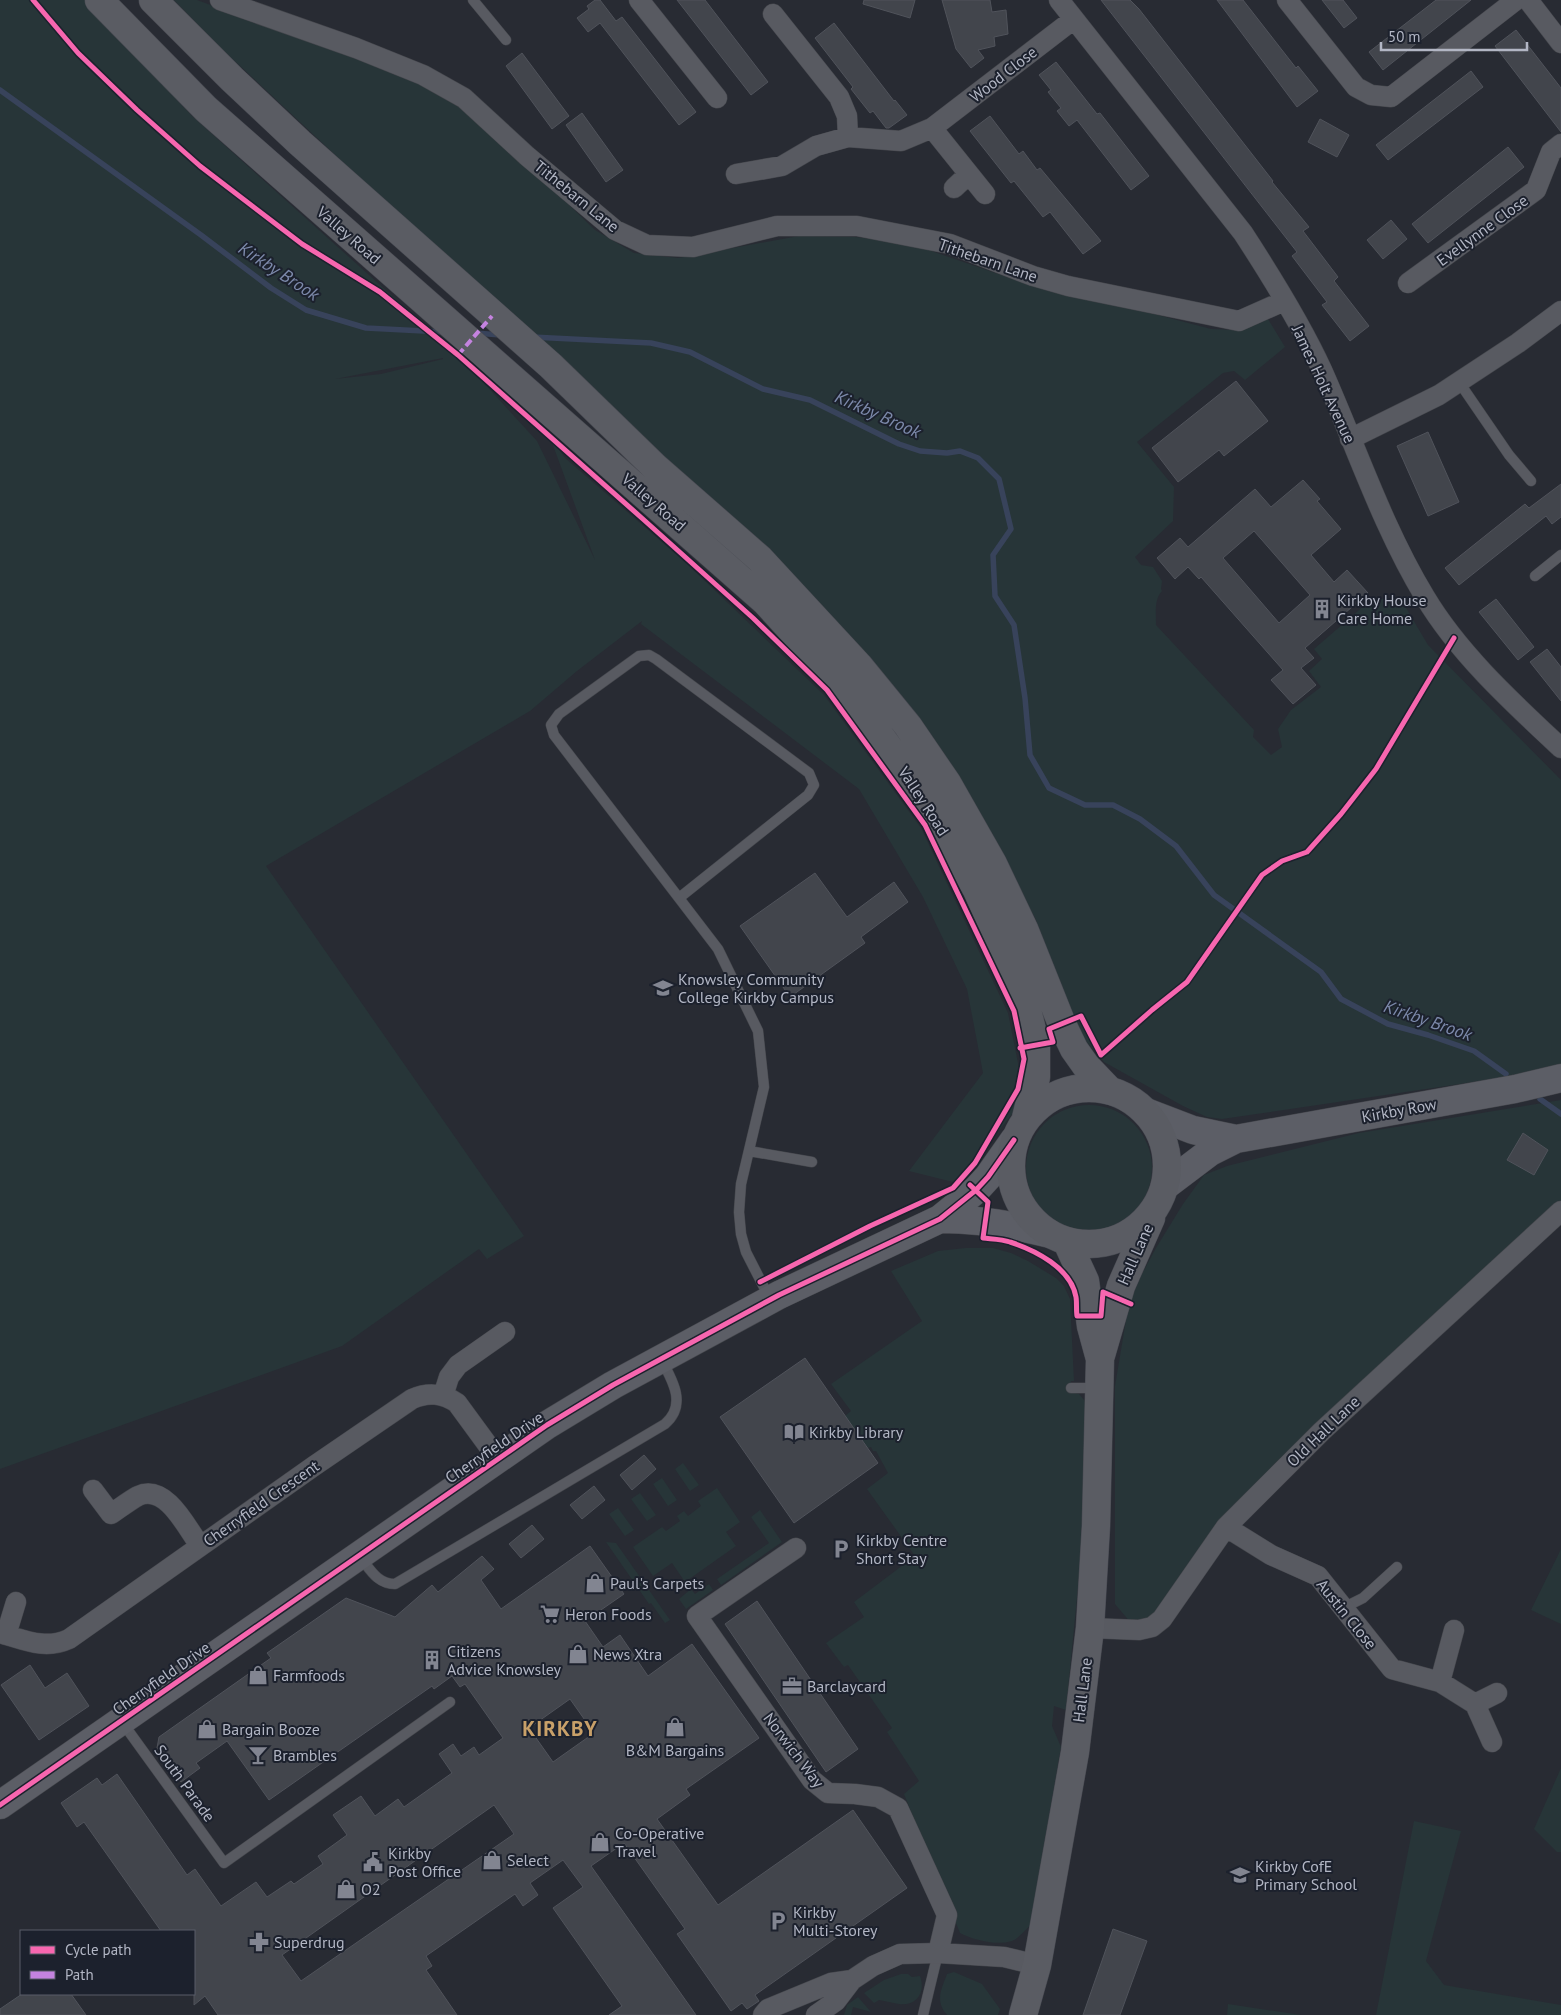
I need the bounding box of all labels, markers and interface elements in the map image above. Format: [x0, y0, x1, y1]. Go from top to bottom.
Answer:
scale bar [1381, 20, 1527, 52]
text: 50 m [1388, 27, 1421, 46]
street label: Wood Close [965, 42, 1041, 106]
street label: Tithebarn Lane [531, 156, 623, 236]
street label: Evellynne Close [1432, 190, 1532, 270]
street label: Valley Road [312, 201, 385, 268]
street label: Tithebarn Lane [936, 234, 1040, 286]
water label: Kirkby Brook [234, 236, 325, 306]
street label: James Holt Avenue [1287, 321, 1360, 446]
water label: Kirkby Brook [831, 385, 925, 444]
street label: Valley Road [617, 468, 690, 535]
place label: Kirkby House Care Home [1337, 590, 1427, 628]
building icon: Kirkby House Care Home [1311, 598, 1333, 620]
street label: Valley Road [894, 762, 954, 839]
place label: Knowsley Community College Kirkby Campus [678, 969, 834, 1007]
school or university icon: Knowsley Community College Kirkby Campus [652, 977, 674, 999]
water label: Kirkby Brook [1381, 994, 1476, 1046]
street label: Kirkby Row [1360, 1094, 1438, 1126]
street label: Hall Lane [1113, 1220, 1157, 1288]
street label: Old Hall Lane [1282, 1391, 1364, 1471]
street label: Cherryfield Drive [441, 1407, 547, 1487]
library icon: Kirkby Library [783, 1421, 805, 1443]
place label: Kirkby Library [809, 1422, 904, 1442]
street label: Cherryfield Crescent [199, 1455, 323, 1550]
place label: Kirkby Centre Short Stay [856, 1530, 947, 1568]
parking icon: Kirkby Centre Short Stay [830, 1538, 852, 1560]
shop icon: Paul's Carpets [584, 1572, 606, 1594]
place label: Paul's Carpets [610, 1573, 705, 1593]
street label: Austin Close [1313, 1575, 1381, 1653]
supermarket icon: Heron Foods [539, 1603, 561, 1625]
place label: Heron Foods [565, 1604, 652, 1624]
street label: Cherryfield Drive [108, 1637, 214, 1719]
place label: Citizens Advice Knowsley [447, 1641, 562, 1679]
shop icon: News Xtra [567, 1643, 589, 1665]
place label: News Xtra [593, 1644, 662, 1664]
building icon: Citizens Advice Knowsley [421, 1649, 443, 1671]
street label: Hall Lane [1068, 1656, 1096, 1724]
shop icon: Farmfoods [247, 1664, 269, 1686]
place label: Farmfoods [273, 1665, 345, 1685]
office icon: Barclaycard [781, 1675, 803, 1697]
place label: Barclaycard [807, 1676, 886, 1696]
street label: Norwich Way [759, 1709, 829, 1792]
district label: KIRKBY [522, 1715, 598, 1742]
shop icon: B&M Bargains [664, 1716, 686, 1738]
shop icon: Bargain Booze [196, 1718, 218, 1740]
place label: Bargain Booze [222, 1719, 320, 1739]
street label: South Parade [150, 1740, 220, 1826]
place label: B&M Bargains [626, 1740, 724, 1760]
bar icon: Brambles [247, 1744, 269, 1766]
place label: Brambles [273, 1745, 337, 1765]
place label: Co-Operative Travel [615, 1823, 704, 1861]
shop icon: Co-Operative Travel [589, 1831, 611, 1853]
place label: Kirkby Post Office [388, 1843, 461, 1881]
shop icon: Select [481, 1849, 503, 1871]
place label: Select [507, 1850, 549, 1870]
public building icon: Kirkby Post Office [362, 1851, 384, 1873]
place label: Kirkby CofE Primary School [1255, 1856, 1357, 1894]
school or university icon: Kirkby CofE Primary School [1229, 1864, 1251, 1886]
shop icon: O2 [335, 1878, 357, 1900]
place label: O2 [361, 1879, 381, 1899]
place label: Kirkby Multi-Storey [793, 1902, 878, 1940]
parking icon: Kirkby Multi-Storey [767, 1910, 789, 1932]
legend [20, 1930, 195, 1995]
pharmacy icon: Superdrug [248, 1931, 270, 1953]
place label: Superdrug [274, 1932, 345, 1952]
text: Cycle path [65, 1940, 131, 1959]
text: Path [65, 1965, 94, 1984]

